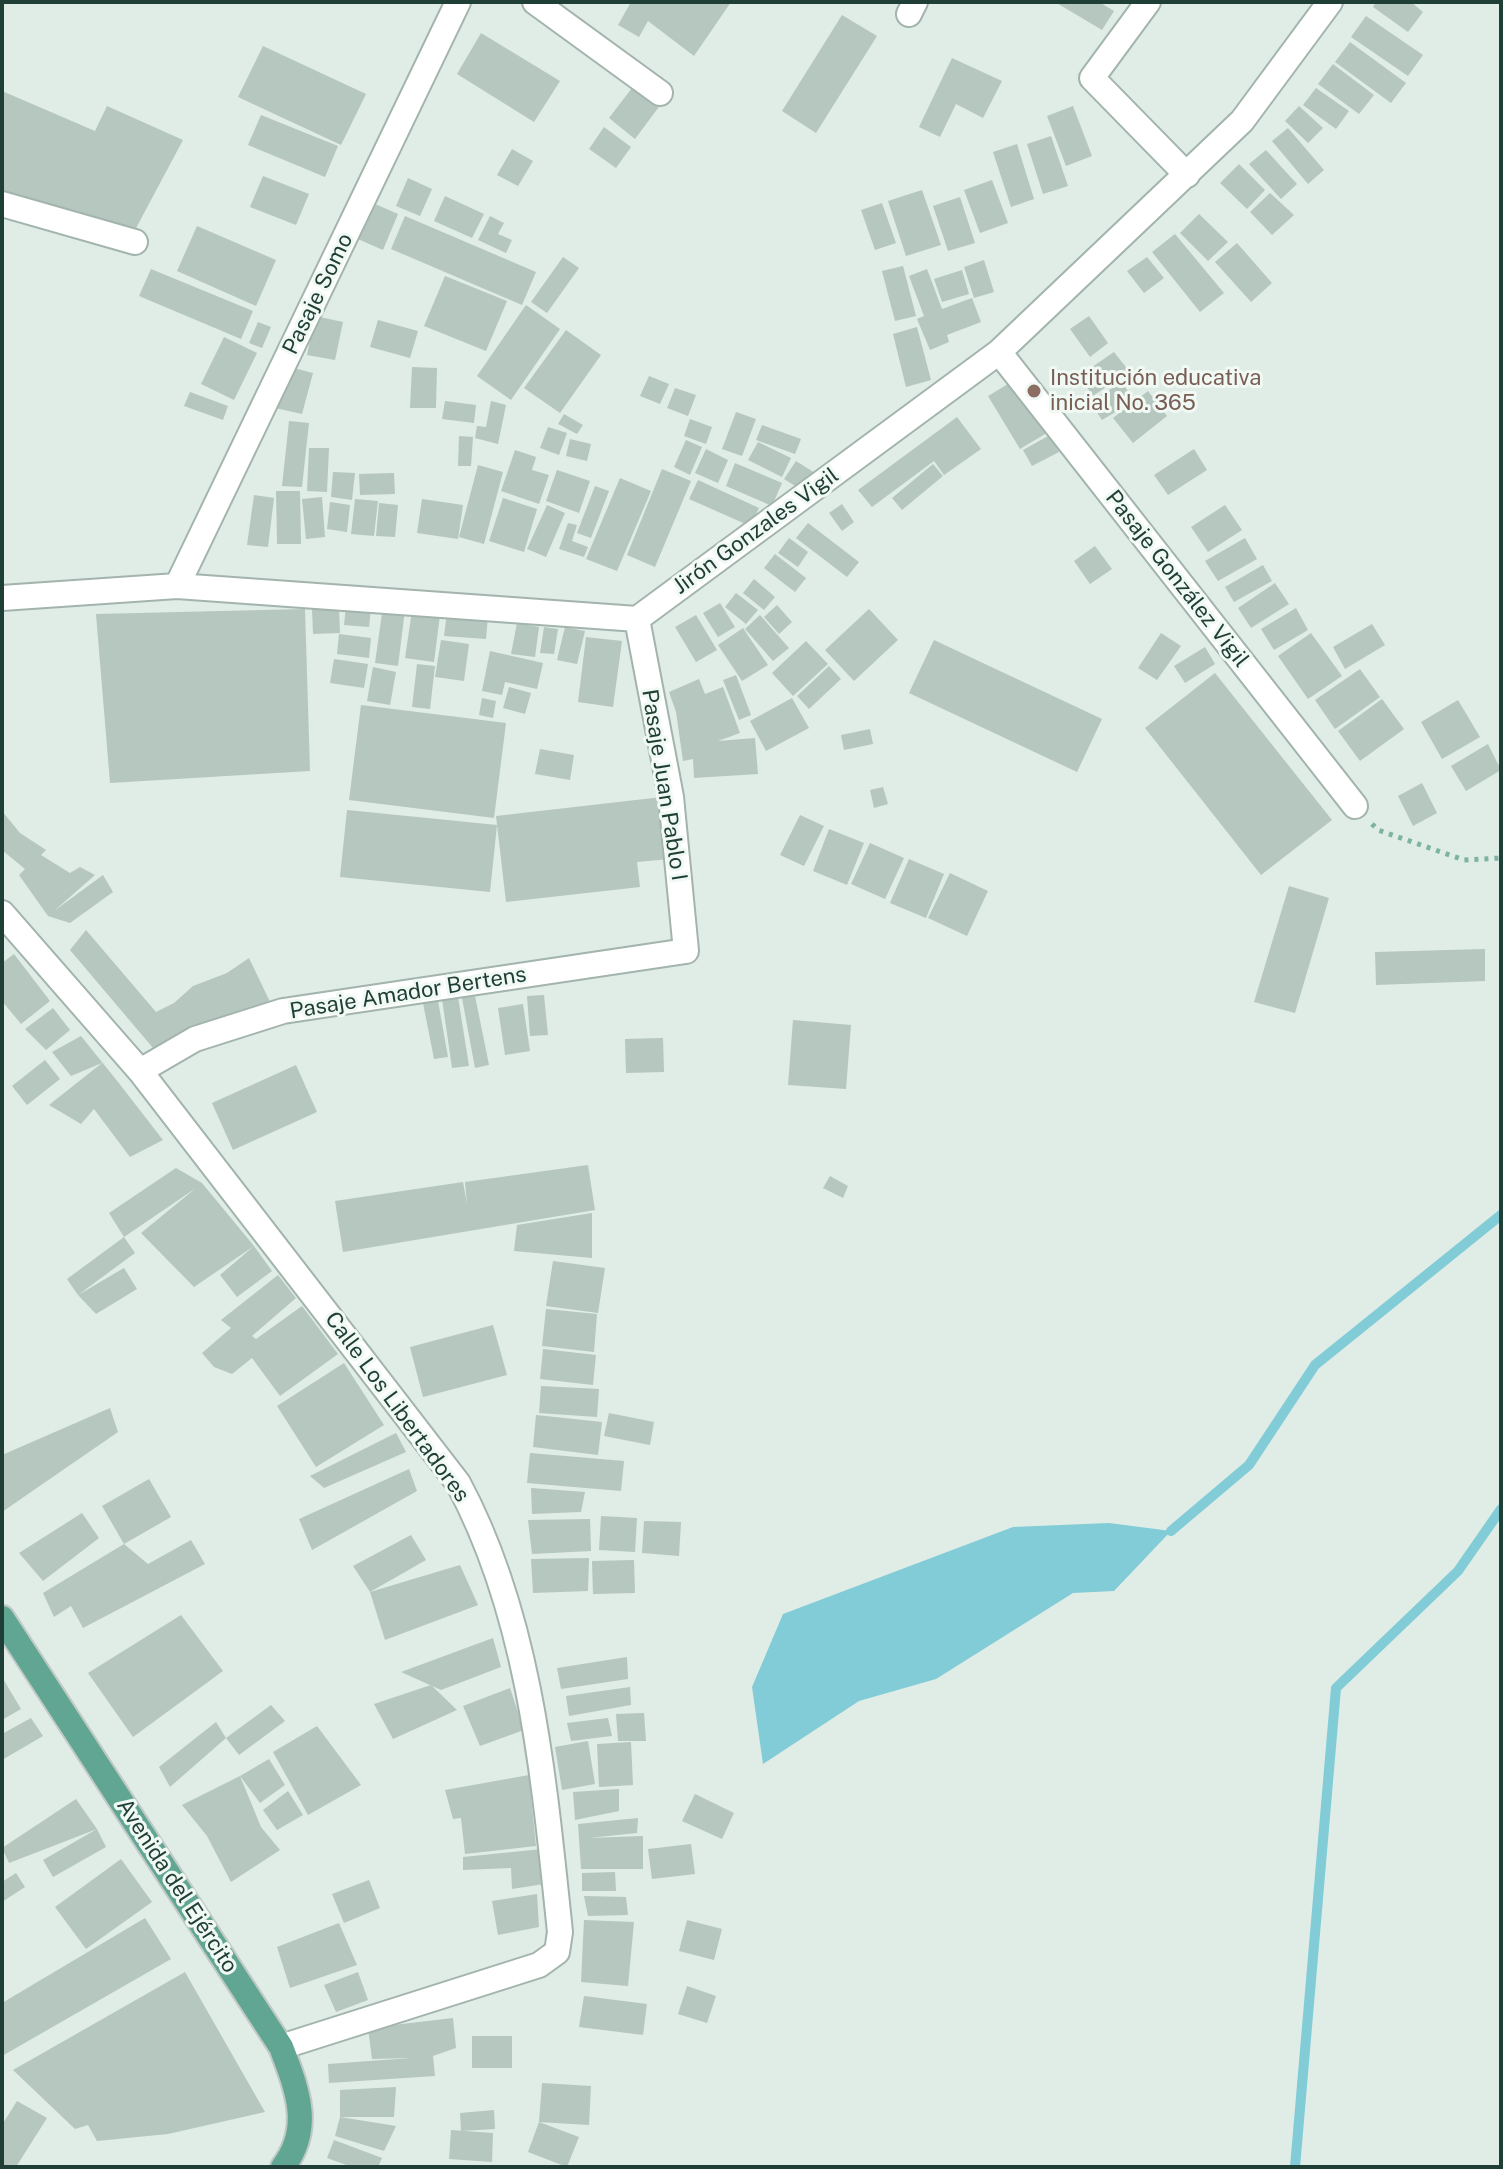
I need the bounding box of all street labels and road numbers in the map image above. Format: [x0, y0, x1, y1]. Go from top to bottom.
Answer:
street label: Pasaje Somo [277, 229, 359, 359]
street label: Jirón Gonzales Vigil [668, 462, 844, 600]
street label: Pasaje González Vigil [1100, 485, 1254, 673]
street label: Pasaje Juan Pablo I [636, 687, 692, 883]
street label: Pasaje Amador Bertens [288, 961, 528, 1025]
street label: Calle Los Libertadores [319, 1307, 475, 1507]
street label: Avenida del Ejército [111, 1794, 243, 1978]

